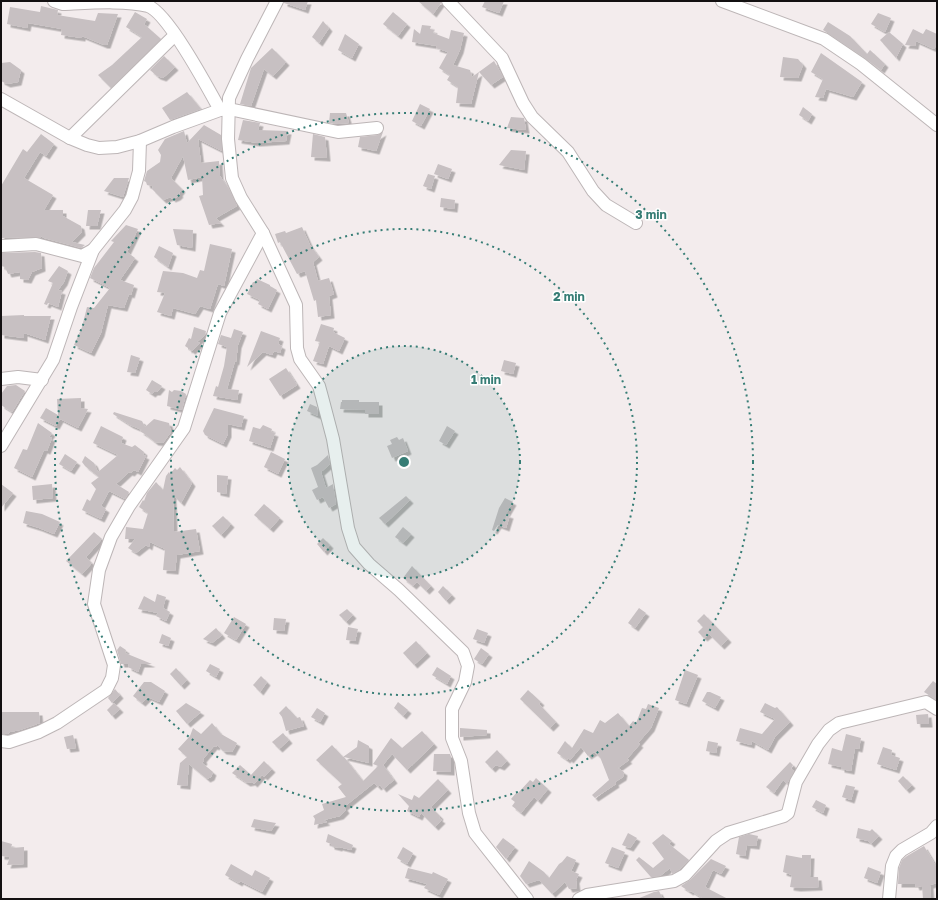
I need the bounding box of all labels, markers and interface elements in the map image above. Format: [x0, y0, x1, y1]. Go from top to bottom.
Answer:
text: 3 min [635, 207, 667, 222]
text: 2 min [553, 289, 585, 304]
text: 1 min [471, 372, 501, 387]
centre of rings [397, 455, 411, 469]

